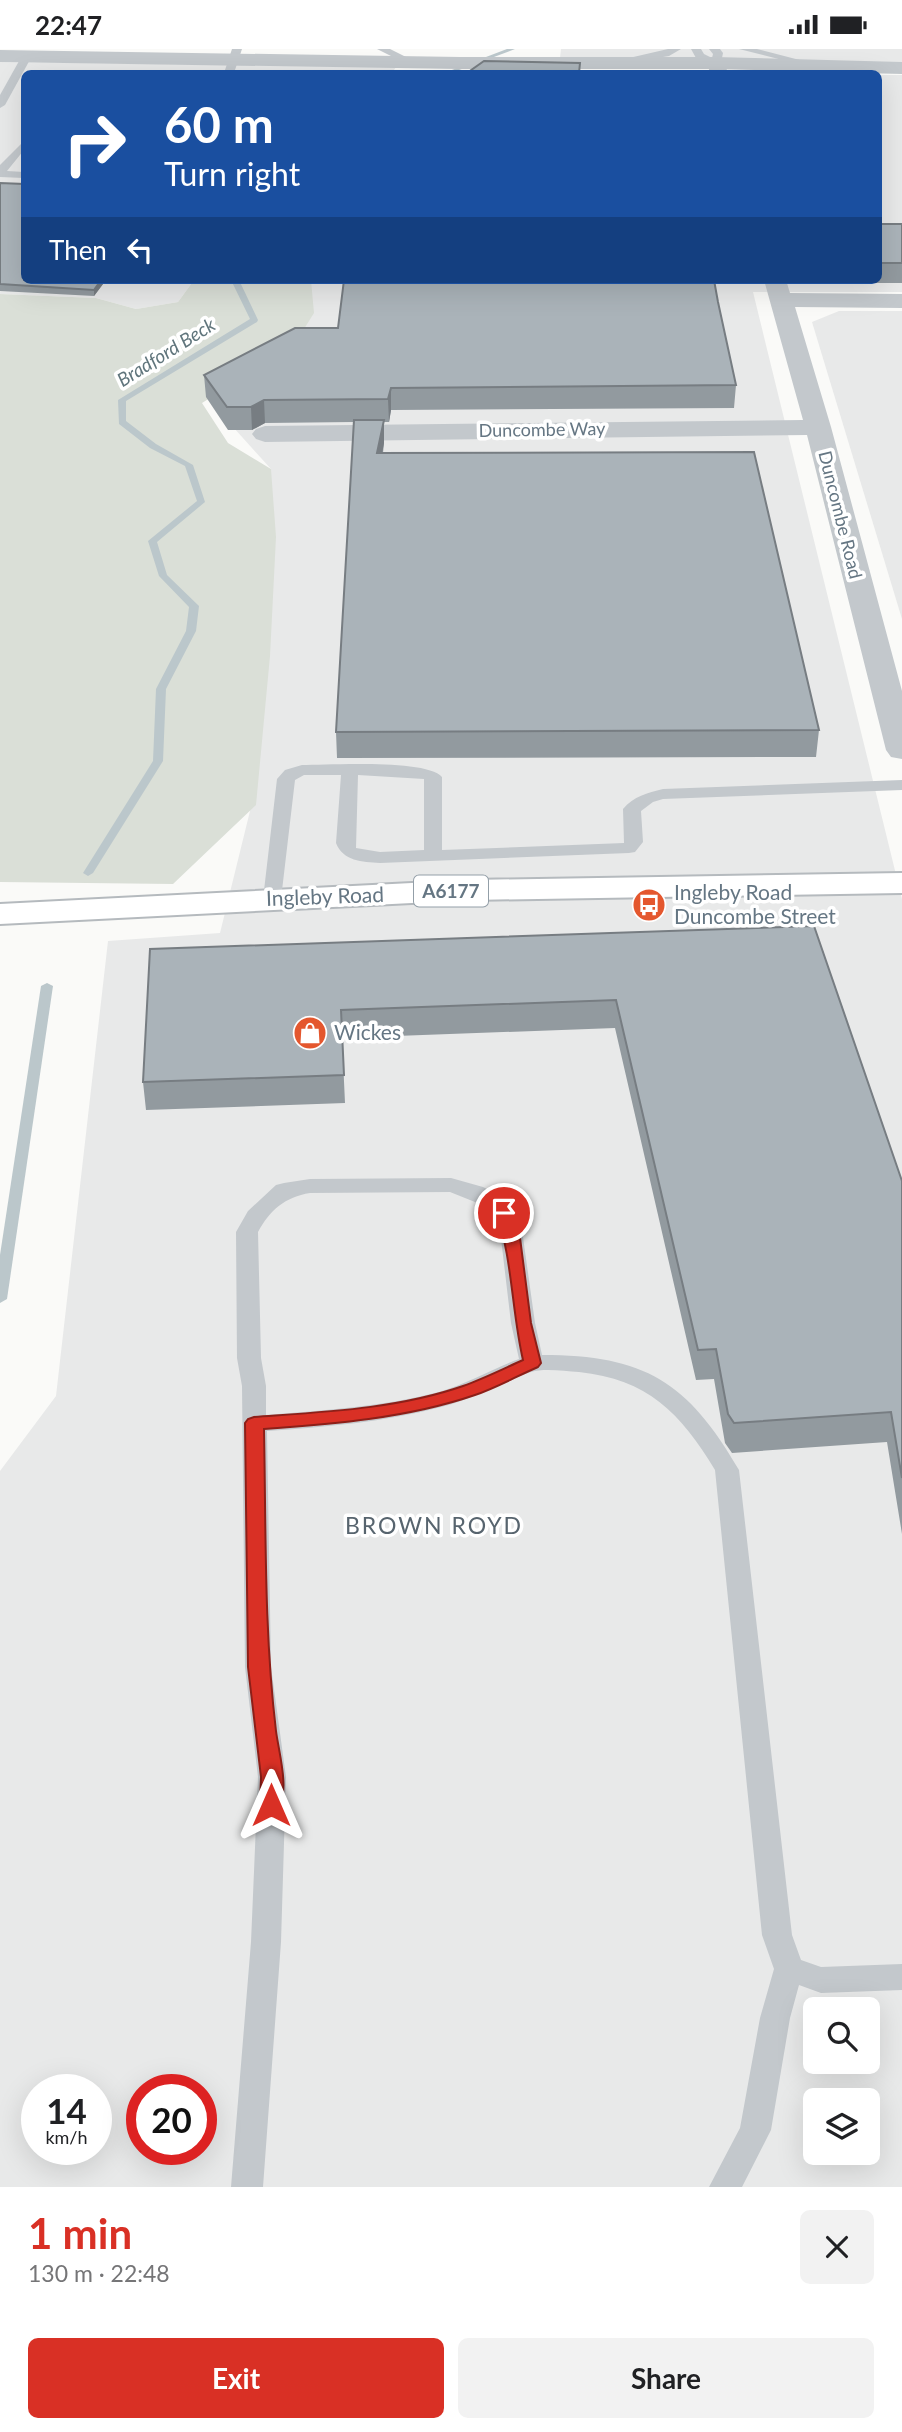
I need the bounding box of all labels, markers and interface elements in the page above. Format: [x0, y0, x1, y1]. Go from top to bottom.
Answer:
text: 22:47 [35, 9, 102, 41]
text: 60 m [164, 95, 274, 153]
icon: right [49, 98, 140, 189]
text: Turn right [164, 154, 300, 193]
icon: left [121, 231, 159, 269]
text: Then [49, 234, 107, 266]
water label: Bradford Beck [112, 312, 220, 391]
street label: Duncombe Way [478, 417, 606, 441]
street label: Duncombe Road [814, 448, 868, 581]
road number: A6177 [414, 876, 488, 907]
place label: Ingleby Road Duncombe Street [674, 879, 836, 928]
street label: Ingleby Road [265, 881, 384, 910]
bus stop icon: Ingleby Road Duncombe Street [630, 886, 668, 924]
shop icon: Wickes [291, 1014, 329, 1052]
place label: Wickes [334, 1019, 401, 1044]
pin [474, 1183, 534, 1243]
icon: arrive [485, 1194, 523, 1232]
district label: BROWN ROYD [345, 1511, 523, 1539]
position arrow [234, 1768, 308, 1842]
map controls [803, 1997, 880, 2165]
button: search [803, 1997, 880, 2074]
speed limit sign: 20 [126, 2074, 217, 2165]
button: layers [803, 2088, 880, 2165]
text: 14 [46, 2089, 87, 2131]
text: km/h [45, 2126, 88, 2148]
text: 1 min [28, 2208, 132, 2258]
button: close [800, 2210, 874, 2284]
text: 130 m · 22:48 [28, 2259, 170, 2287]
button: Exit [28, 2338, 444, 2418]
button: Share [458, 2338, 874, 2418]

